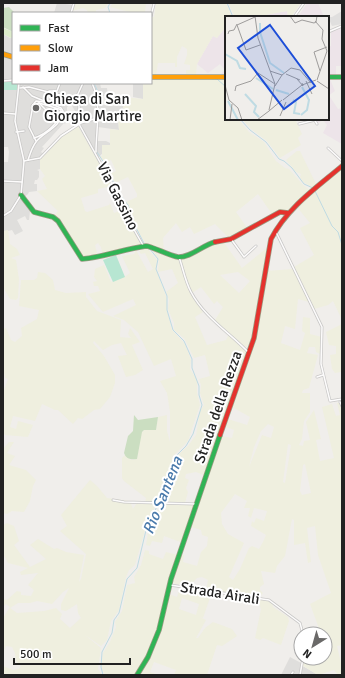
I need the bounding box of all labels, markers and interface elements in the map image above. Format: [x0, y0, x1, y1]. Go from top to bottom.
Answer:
legend [12, 12, 152, 84]
inset map [225, 16, 329, 120]
text: Fast [48, 21, 69, 36]
text: Slow [48, 41, 73, 56]
text: Jam [48, 61, 69, 76]
place label: Chiesa di San Giorgio Martire [44, 90, 142, 125]
marker: Chiesa di San Giorgio Martire [31, 103, 41, 113]
street label: Via Gassino [93, 159, 143, 233]
street label: Strada della Rezza [190, 348, 246, 466]
water label: Rio Santena [138, 453, 188, 537]
street label: Strada Airali [179, 578, 261, 608]
north arrow [293, 626, 333, 666]
scale bar [14, 640, 130, 666]
text: N [300, 646, 314, 661]
text: 500 m [20, 647, 52, 662]

